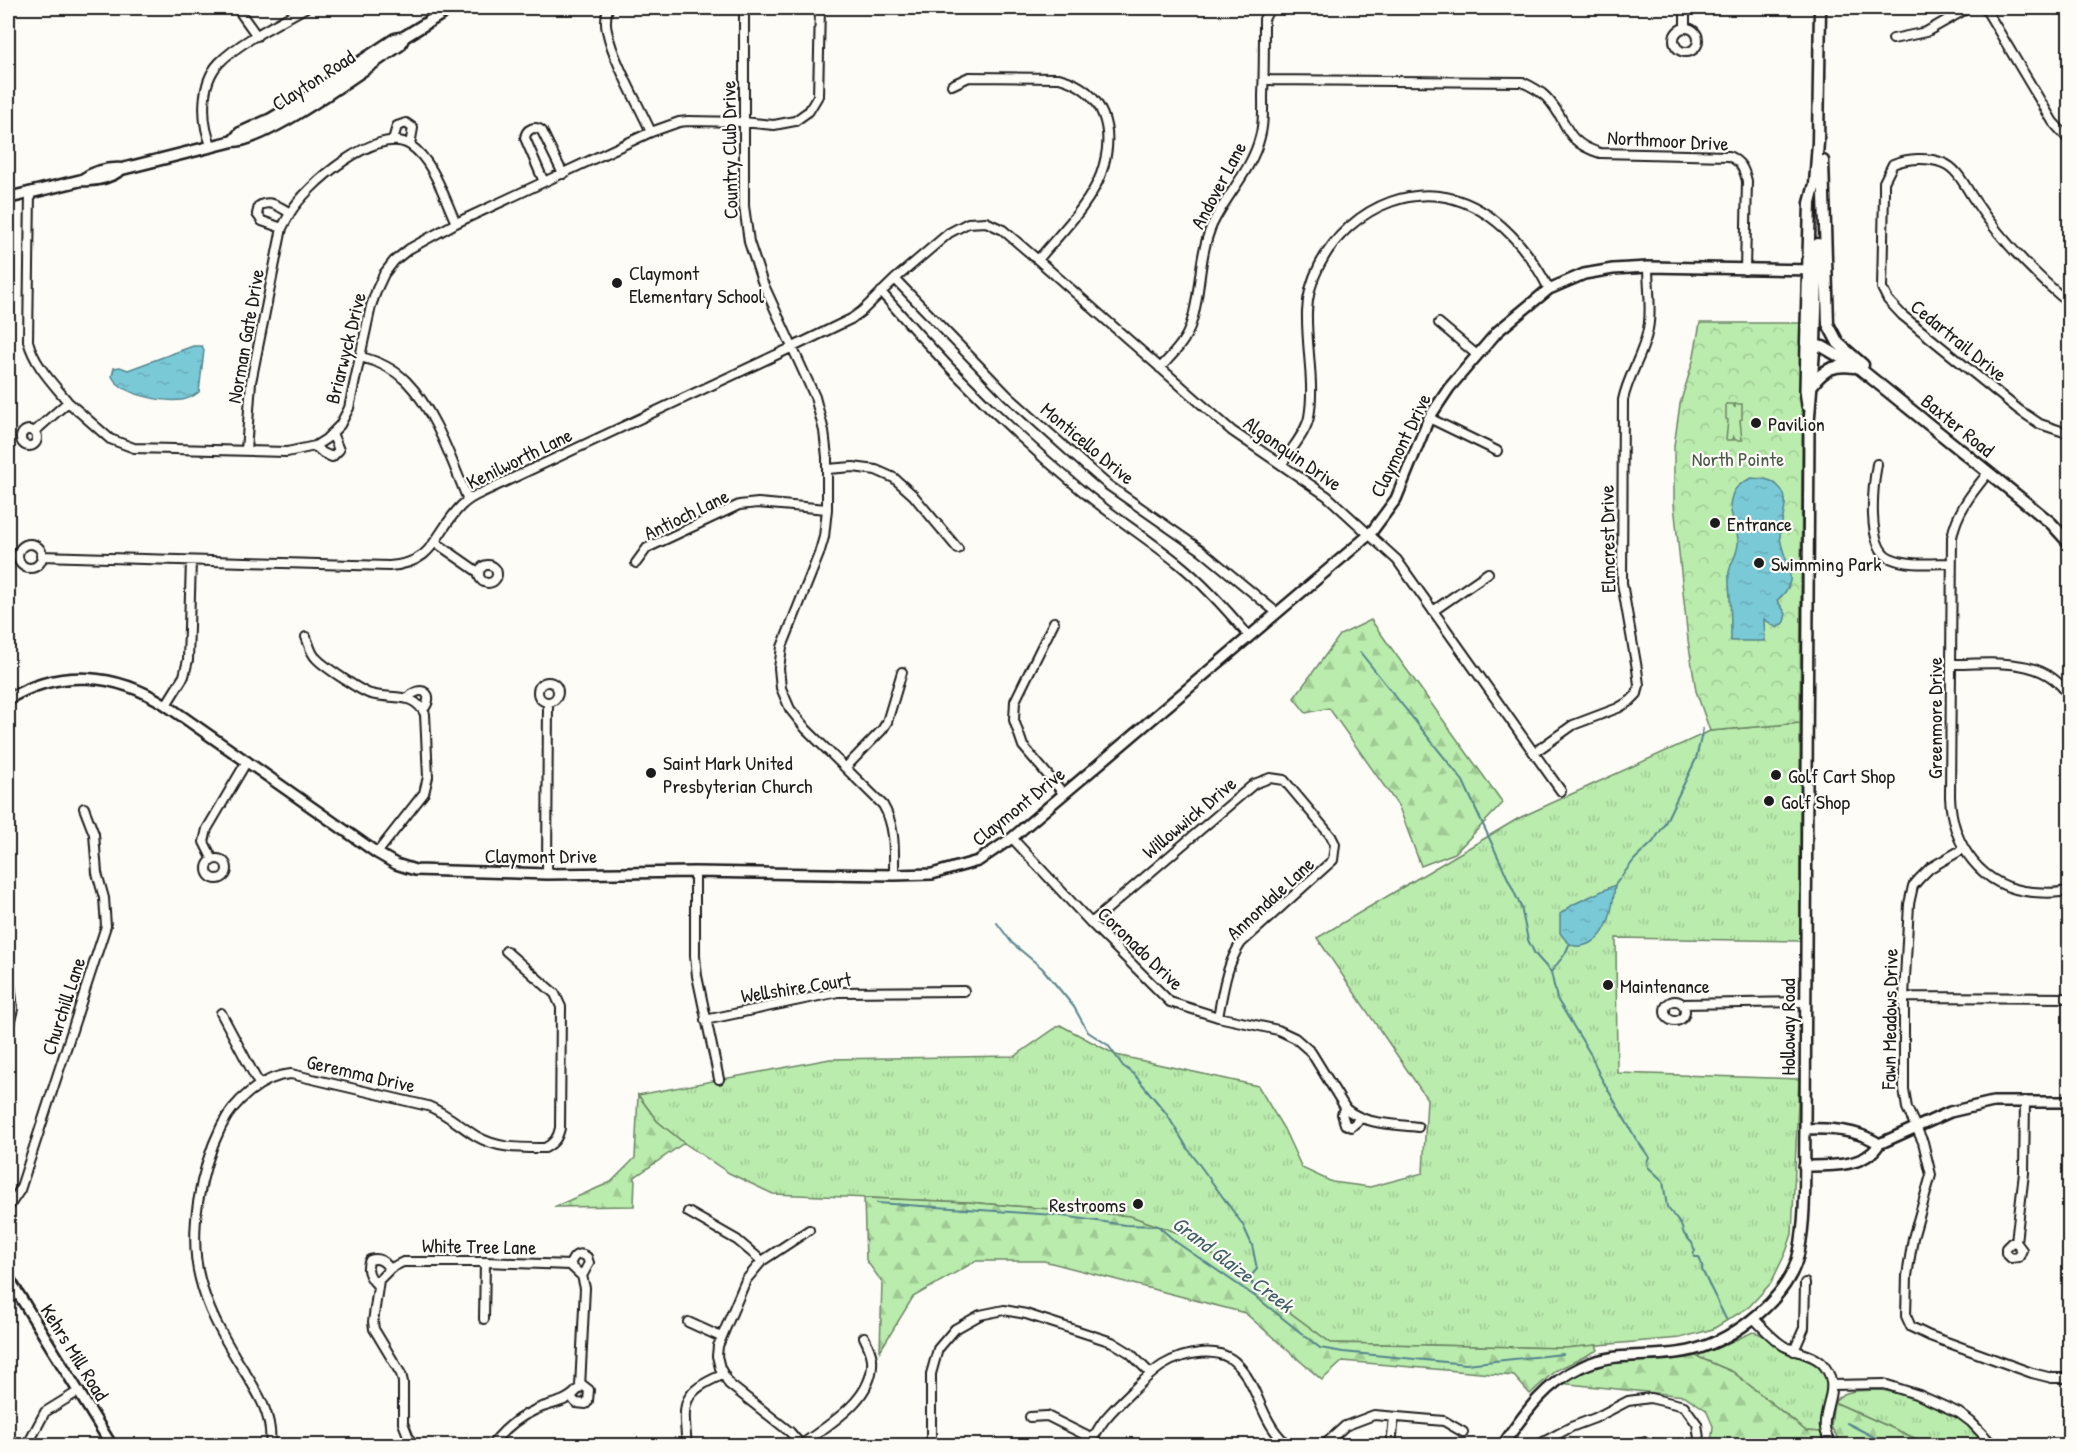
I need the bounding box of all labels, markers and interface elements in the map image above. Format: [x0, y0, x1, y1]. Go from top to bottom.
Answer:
street label: Clayton Road [266, 43, 360, 117]
street label: Country Club Drive [714, 81, 744, 219]
street label: Northmoor Drive [1607, 123, 1729, 157]
street label: Andover Lane [1184, 137, 1252, 233]
place label: Claymont Elementary School [629, 259, 765, 309]
street label: Norman Gate Drive [220, 267, 270, 405]
marker: Claymont Elementary School [610, 276, 624, 290]
street label: Briarwyck Drive [318, 289, 372, 407]
street label: Cedartrail Drive [1905, 293, 2013, 387]
street label: Baxter Road [1916, 387, 2000, 463]
street label: Claymont Drive [1363, 389, 1437, 501]
street label: Monticello Drive [1035, 396, 1141, 490]
street label: Algonquin Drive [1239, 409, 1348, 497]
place label: Pavilion [1768, 410, 1825, 437]
marker: Pavilion [1749, 416, 1763, 430]
street label: Kenilworth Lane [462, 421, 576, 495]
park label: North Pointe [1692, 445, 1784, 472]
street label: Antioch Lane [639, 482, 733, 546]
street label: Elmcrest Drive [1593, 485, 1621, 593]
place label: Entrance [1727, 510, 1792, 537]
marker: Entrance [1708, 516, 1722, 530]
place label: Swimming Park [1771, 550, 1882, 577]
marker: Swimming Park [1752, 556, 1766, 570]
street label: Greenmore Drive [1921, 657, 1948, 779]
place label: Saint Mark United Presbyterian Church [663, 749, 812, 799]
street label: Claymont Drive [966, 760, 1070, 852]
place label: Golf Cart Shop [1788, 762, 1895, 789]
marker: Saint Mark United Presbyterian Church [644, 766, 658, 780]
marker: Golf Cart Shop [1769, 768, 1783, 782]
street label: Willowwick Drive [1136, 770, 1242, 864]
place label: Golf Shop [1781, 788, 1850, 815]
marker: Golf Shop [1762, 794, 1776, 808]
street label: Claymont Drive [485, 842, 597, 869]
street label: Annondale Lane [1220, 850, 1320, 946]
street label: Coronado Drive [1092, 900, 1190, 996]
street label: Fawn Meadows Drive [1874, 948, 1904, 1091]
street label: Churchill Lane [35, 954, 91, 1058]
street label: Wellshire Court [739, 965, 854, 1009]
place label: Maintenance [1620, 972, 1710, 999]
marker: Maintenance [1601, 978, 1615, 992]
street label: Holloway Road [1774, 978, 1801, 1076]
street label: Geremma Drive [304, 1047, 418, 1099]
place label: Restrooms [1049, 1191, 1126, 1218]
marker: Restrooms [1131, 1197, 1145, 1211]
water label: Grand Glaize Creek [1166, 1209, 1301, 1320]
street label: White Tree Lane [422, 1232, 537, 1260]
street label: Kehrs Mill Road [35, 1299, 115, 1406]

